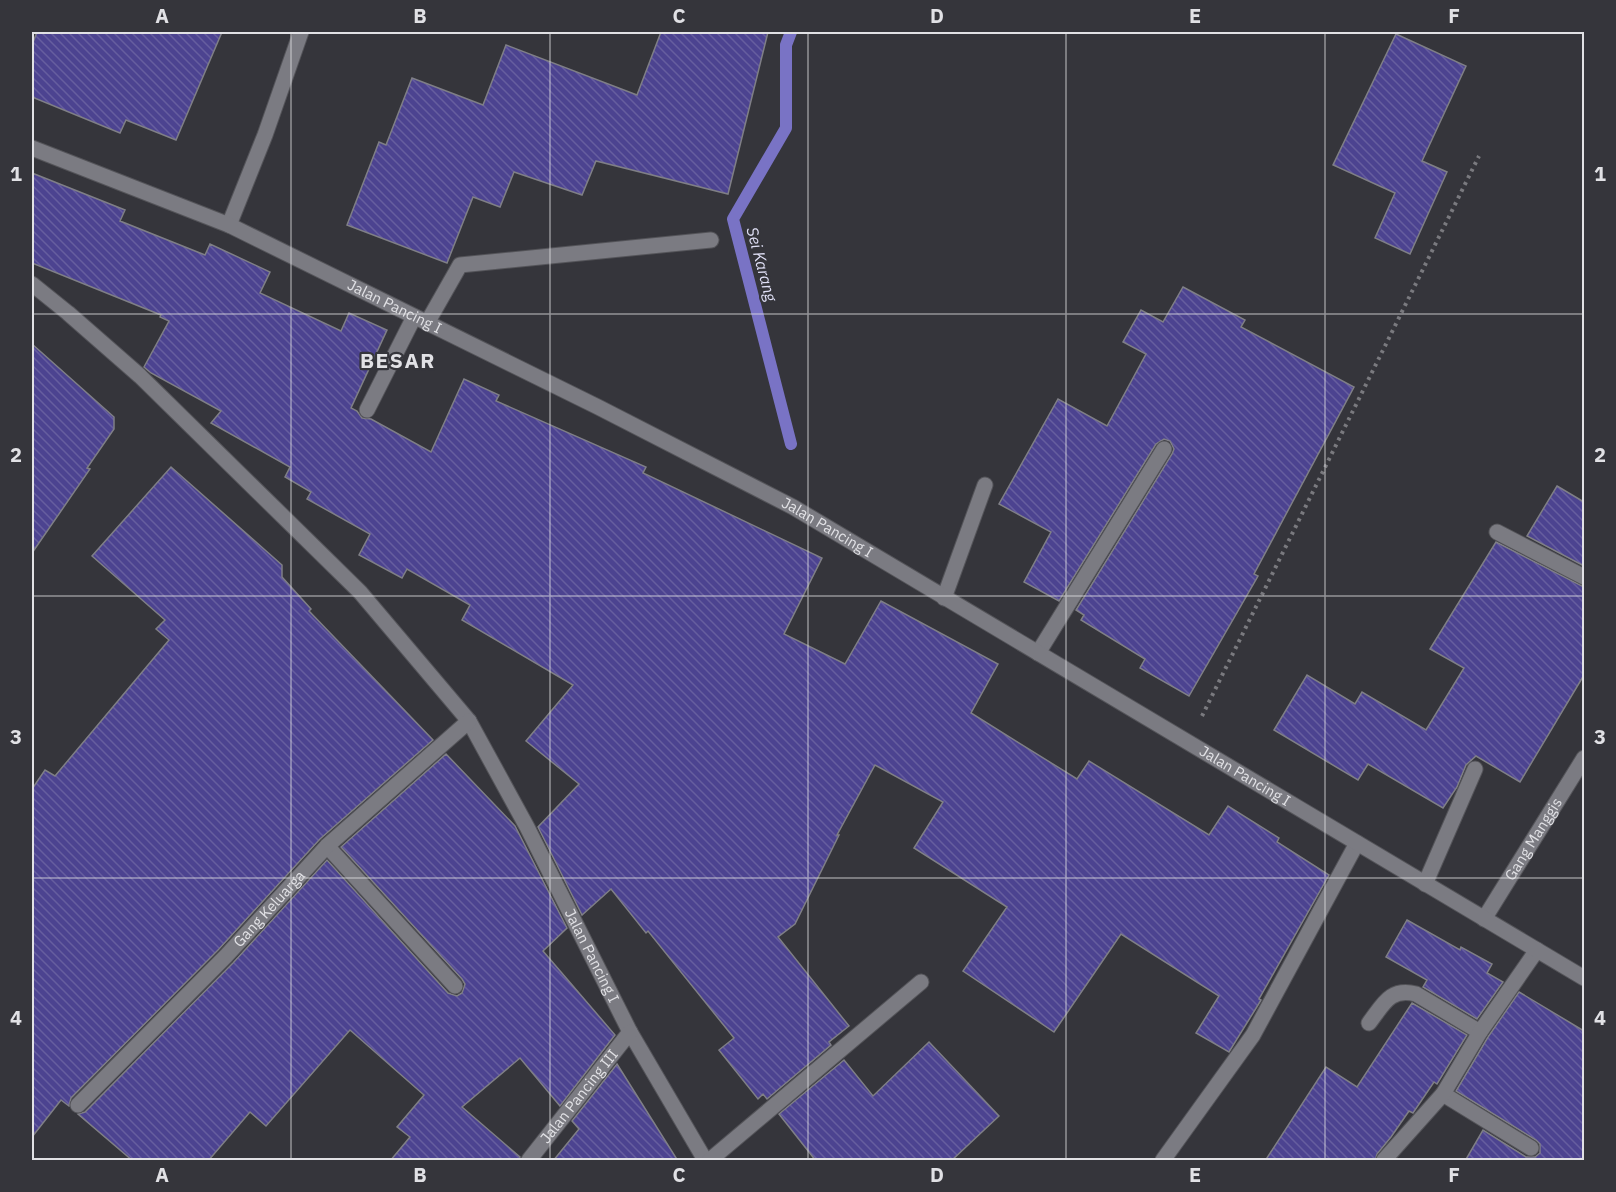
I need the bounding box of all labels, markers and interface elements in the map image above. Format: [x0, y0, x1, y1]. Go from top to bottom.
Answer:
text: A [155, 2, 169, 29]
text: B [413, 2, 427, 29]
text: C [672, 2, 686, 29]
text: D [930, 2, 944, 29]
text: E [1189, 2, 1201, 29]
text: F [1448, 2, 1460, 29]
text: 1 [10, 160, 22, 187]
text: 1 [1594, 160, 1606, 187]
water label: Sei Karang [742, 225, 782, 304]
street label: Jalan Pancing I [344, 275, 445, 337]
district label: BESAR [360, 346, 436, 374]
text: 2 [10, 441, 22, 468]
text: 2 [1594, 441, 1606, 468]
street label: Jalan Pancing I [779, 493, 877, 561]
text: 3 [10, 723, 22, 750]
text: 3 [1594, 723, 1606, 750]
street label: Jalan Pancing I [1196, 741, 1294, 810]
street label: Gang Manggis [1500, 794, 1566, 884]
street label: Gang Keluarga [229, 866, 309, 951]
street label: Jalan Pancing I [561, 905, 624, 1006]
text: 4 [10, 1004, 22, 1031]
text: 4 [1594, 1004, 1606, 1031]
street label: Jalan Pancing III [536, 1045, 622, 1147]
text: A [155, 1161, 169, 1188]
text: B [413, 1161, 427, 1188]
text: C [672, 1161, 686, 1188]
text: D [930, 1161, 944, 1188]
text: E [1189, 1161, 1201, 1188]
text: F [1448, 1161, 1460, 1188]

